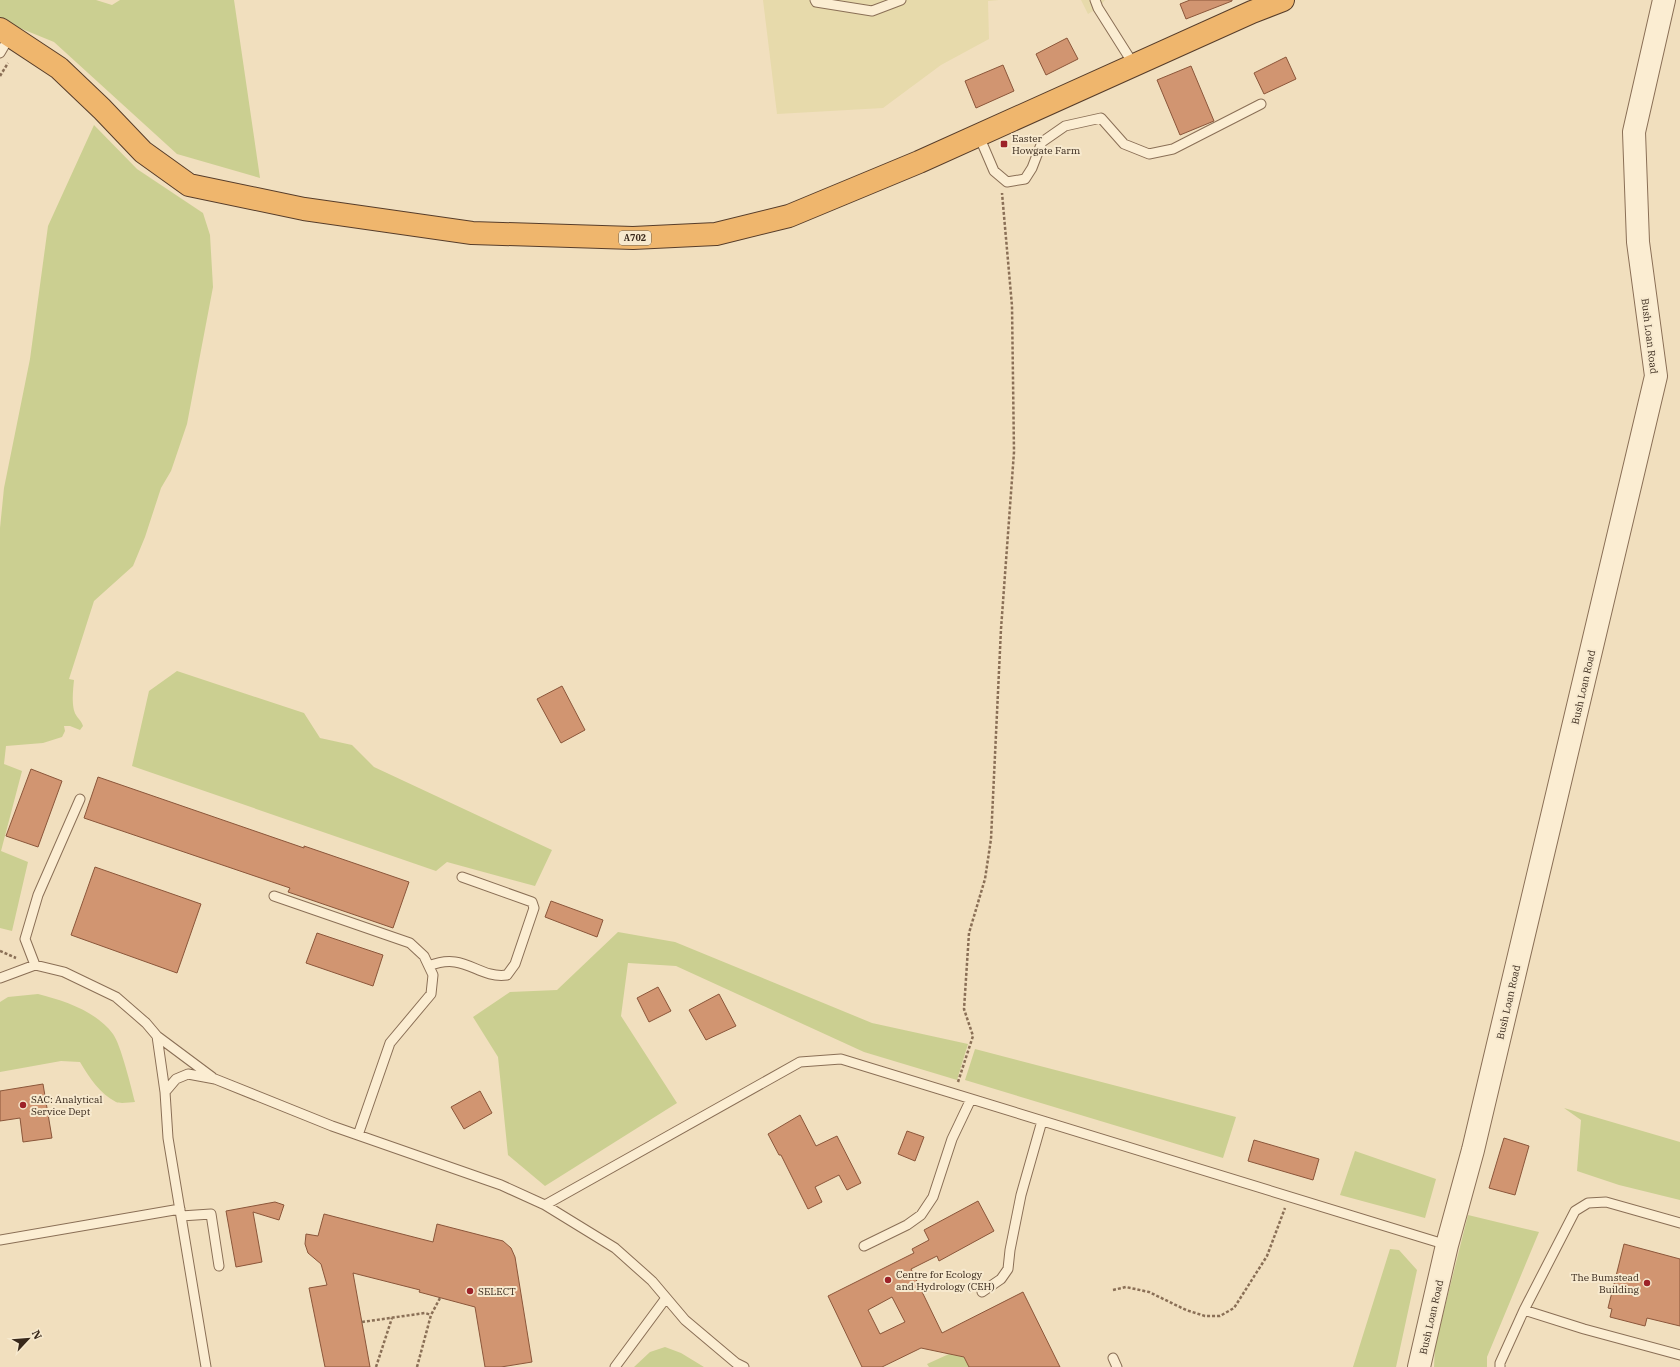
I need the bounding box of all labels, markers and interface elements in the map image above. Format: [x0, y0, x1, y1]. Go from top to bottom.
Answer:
place label: Easter Howgate Farm [1012, 132, 1081, 157]
marker: Easter Howgate Farm [999, 139, 1009, 149]
road number: A702 [619, 231, 651, 245]
street label: Bush Loan Road [1638, 298, 1661, 375]
street label: Bush Loan Road [1569, 649, 1598, 726]
street label: Bush Loan Road [1494, 964, 1523, 1041]
place label: SAC: Analytical Service Dept [31, 1093, 102, 1118]
marker: SAC: Analytical Service Dept [18, 1100, 28, 1110]
place label: Centre for Ecology and Hydrology (CEH) [896, 1268, 995, 1293]
place label: The Bumstead Building [1571, 1271, 1640, 1296]
marker: Centre for Ecology and Hydrology (CEH) [883, 1275, 893, 1285]
marker: The Bumstead Building [1642, 1278, 1652, 1288]
street label: Bush Loan Road [1417, 1279, 1446, 1356]
place label: SELECT [478, 1285, 516, 1298]
marker: SELECT [465, 1286, 475, 1296]
north arrow [8, 1319, 48, 1359]
text: N [29, 1328, 45, 1342]

